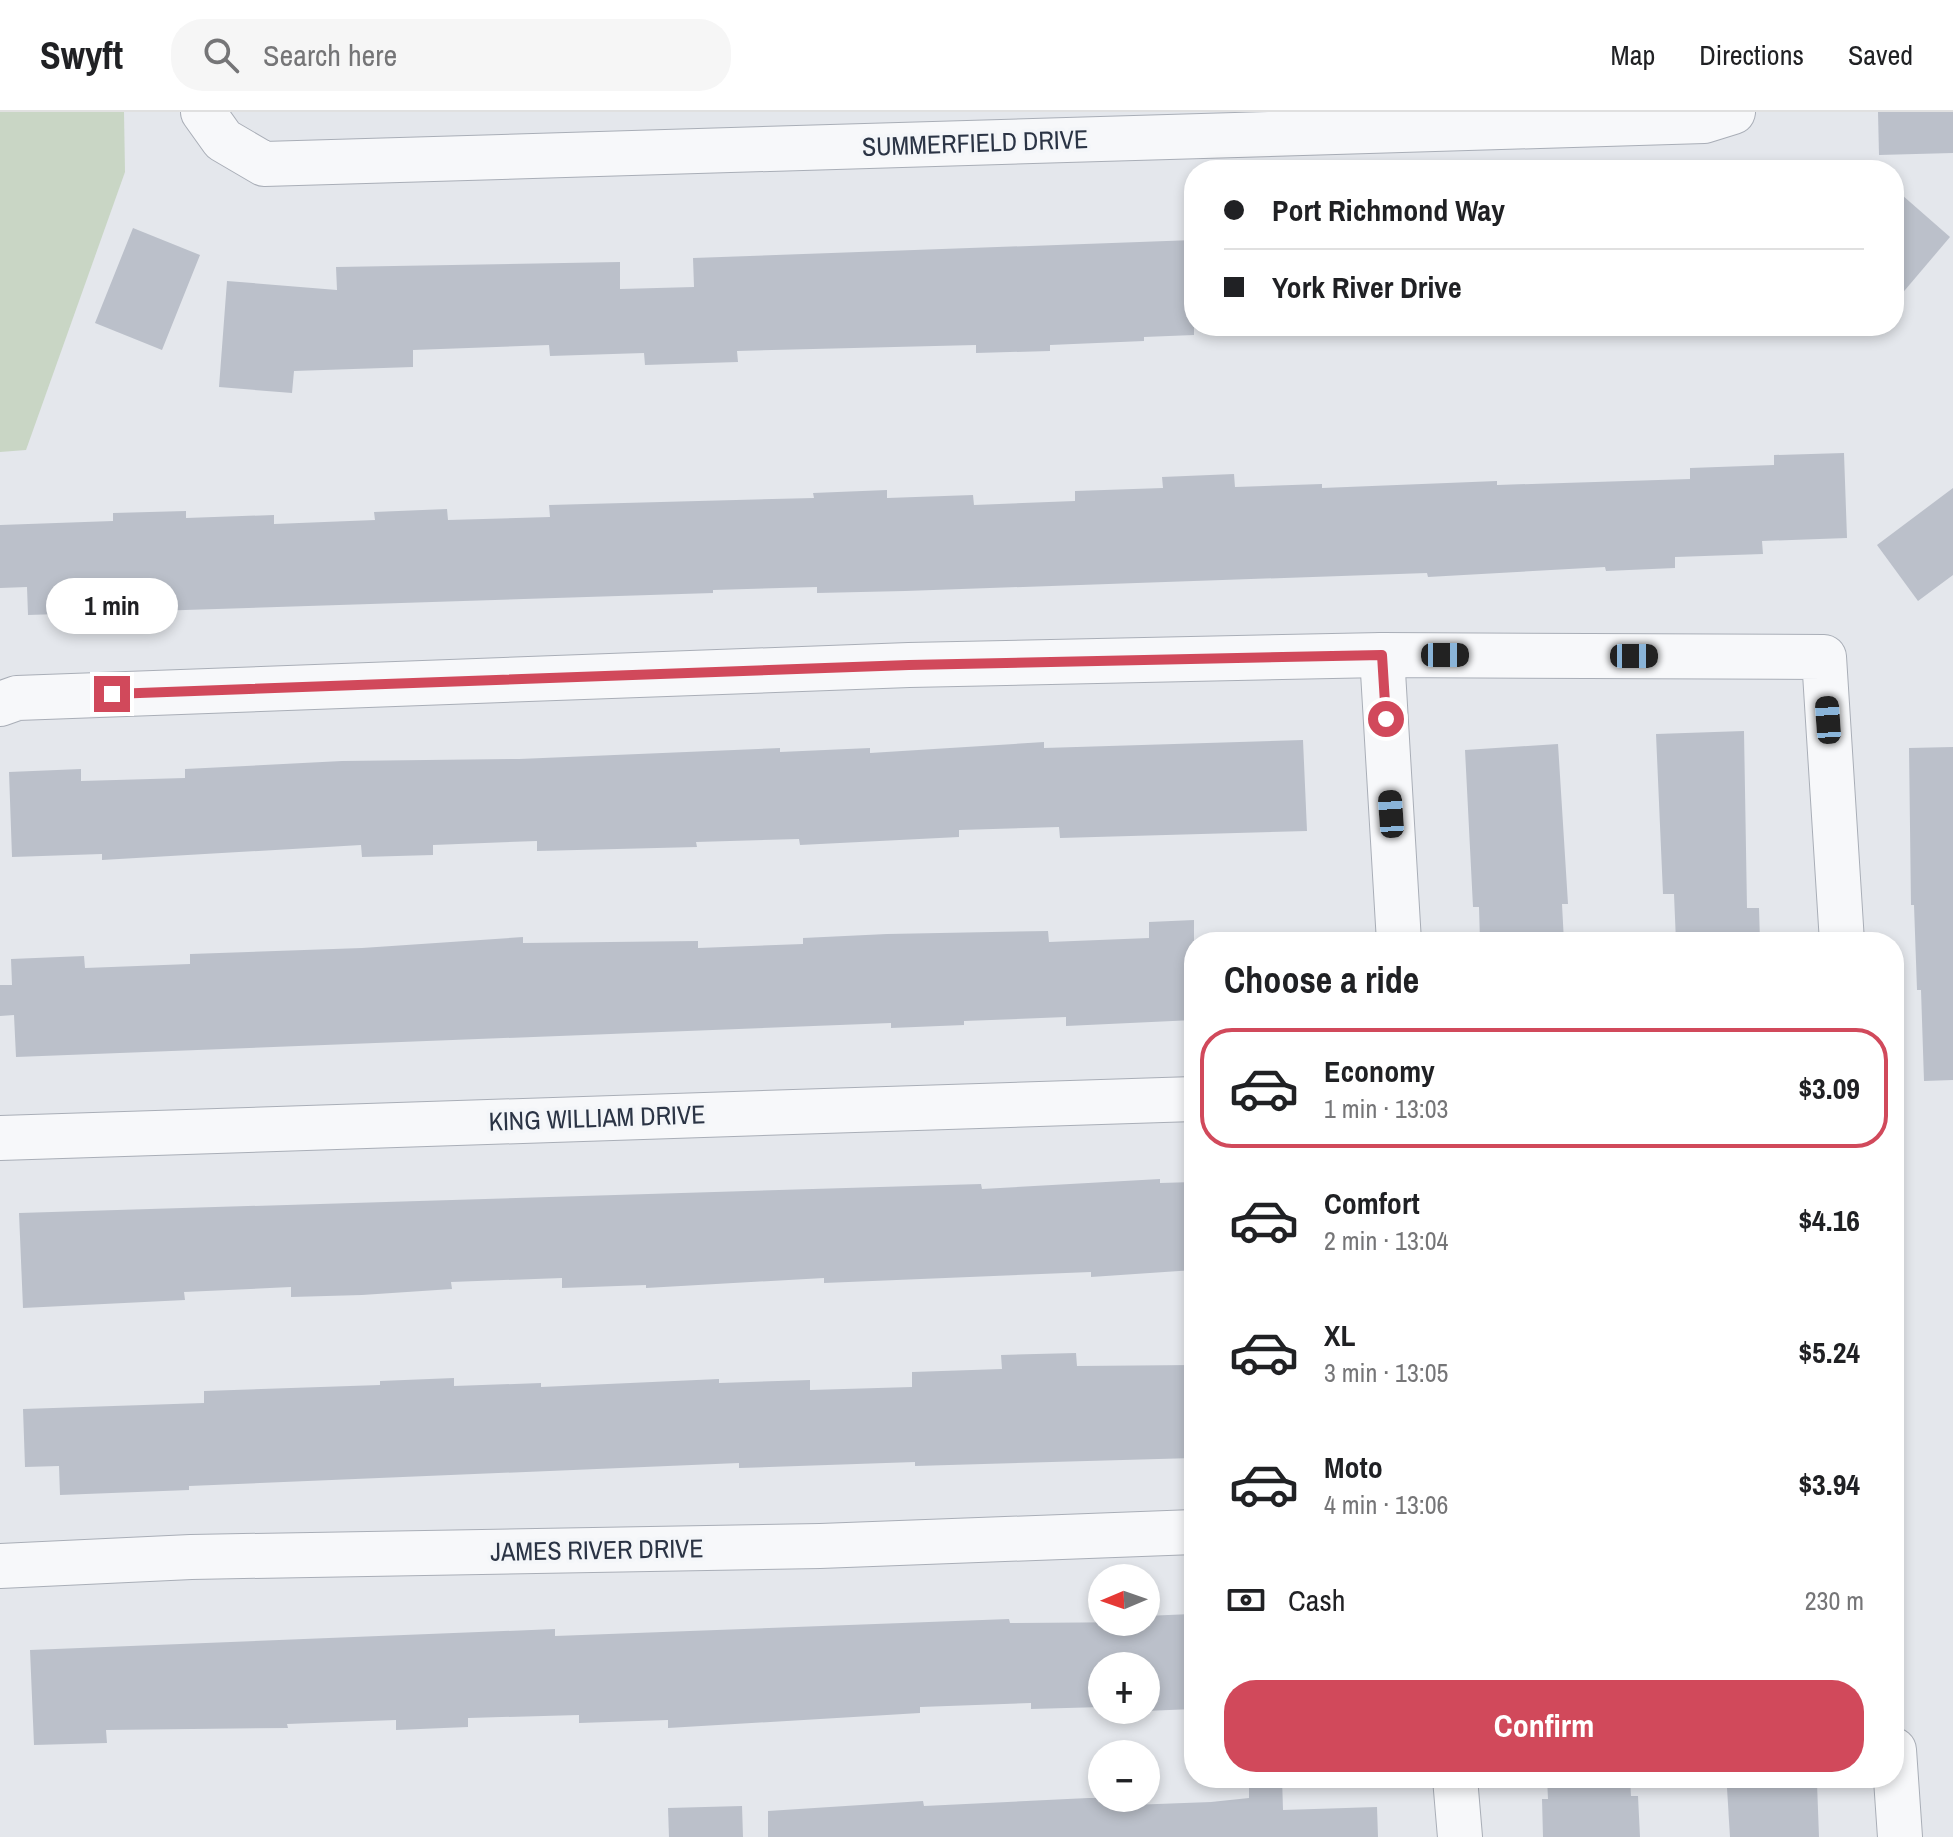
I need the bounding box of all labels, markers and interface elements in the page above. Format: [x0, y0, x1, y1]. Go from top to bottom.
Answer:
search box [171, 19, 731, 91]
text: Swyft [40, 30, 123, 81]
icon: search [199, 33, 243, 77]
text: Search here [263, 35, 397, 75]
text: Map [1611, 36, 1655, 74]
text: Directions [1699, 36, 1804, 74]
text: Saved [1848, 36, 1913, 74]
street label: SUMMERFIELD DRIVE [861, 121, 1089, 164]
text: Port Richmond Way [1272, 190, 1505, 230]
text: York River Drive [1272, 267, 1462, 307]
callout: 1 min [46, 578, 178, 634]
text: 1 min [84, 588, 140, 623]
car [1421, 643, 1469, 667]
car [1610, 644, 1658, 668]
route end [94, 676, 130, 712]
car [1814, 695, 1842, 745]
route start [1368, 701, 1404, 737]
car [1377, 789, 1405, 839]
text: Choose a ride [1224, 956, 1419, 1004]
text: Economy [1324, 1051, 1435, 1091]
icon: car [1228, 1052, 1300, 1124]
text: $3.09 [1798, 1068, 1860, 1108]
text: 1 min · 13:03 [1324, 1091, 1448, 1126]
street label: KING WILLIAM DRIVE [488, 1096, 706, 1139]
text: Comfort [1324, 1183, 1420, 1223]
icon: car [1228, 1184, 1300, 1256]
text: $4.16 [1798, 1200, 1860, 1240]
text: 2 min · 13:04 [1324, 1223, 1448, 1258]
text: XL [1324, 1315, 1355, 1355]
icon: car [1228, 1316, 1300, 1388]
text: $5.24 [1798, 1332, 1860, 1372]
text: 3 min · 13:05 [1324, 1355, 1448, 1390]
text: Moto [1324, 1447, 1383, 1487]
icon: car [1228, 1448, 1300, 1520]
text: $3.94 [1798, 1464, 1860, 1504]
text: 4 min · 13:06 [1324, 1487, 1448, 1522]
street label: JAMES RIVER DRIVE [490, 1530, 704, 1569]
north arrow [1088, 1564, 1160, 1636]
map controls [1088, 1564, 1160, 1812]
icon: cash [1224, 1578, 1268, 1622]
text: Cash [1288, 1580, 1345, 1620]
text: 230 m [1805, 1583, 1864, 1618]
button: + [1088, 1652, 1160, 1724]
button: Confirm [1224, 1680, 1864, 1772]
button: − [1088, 1740, 1160, 1812]

